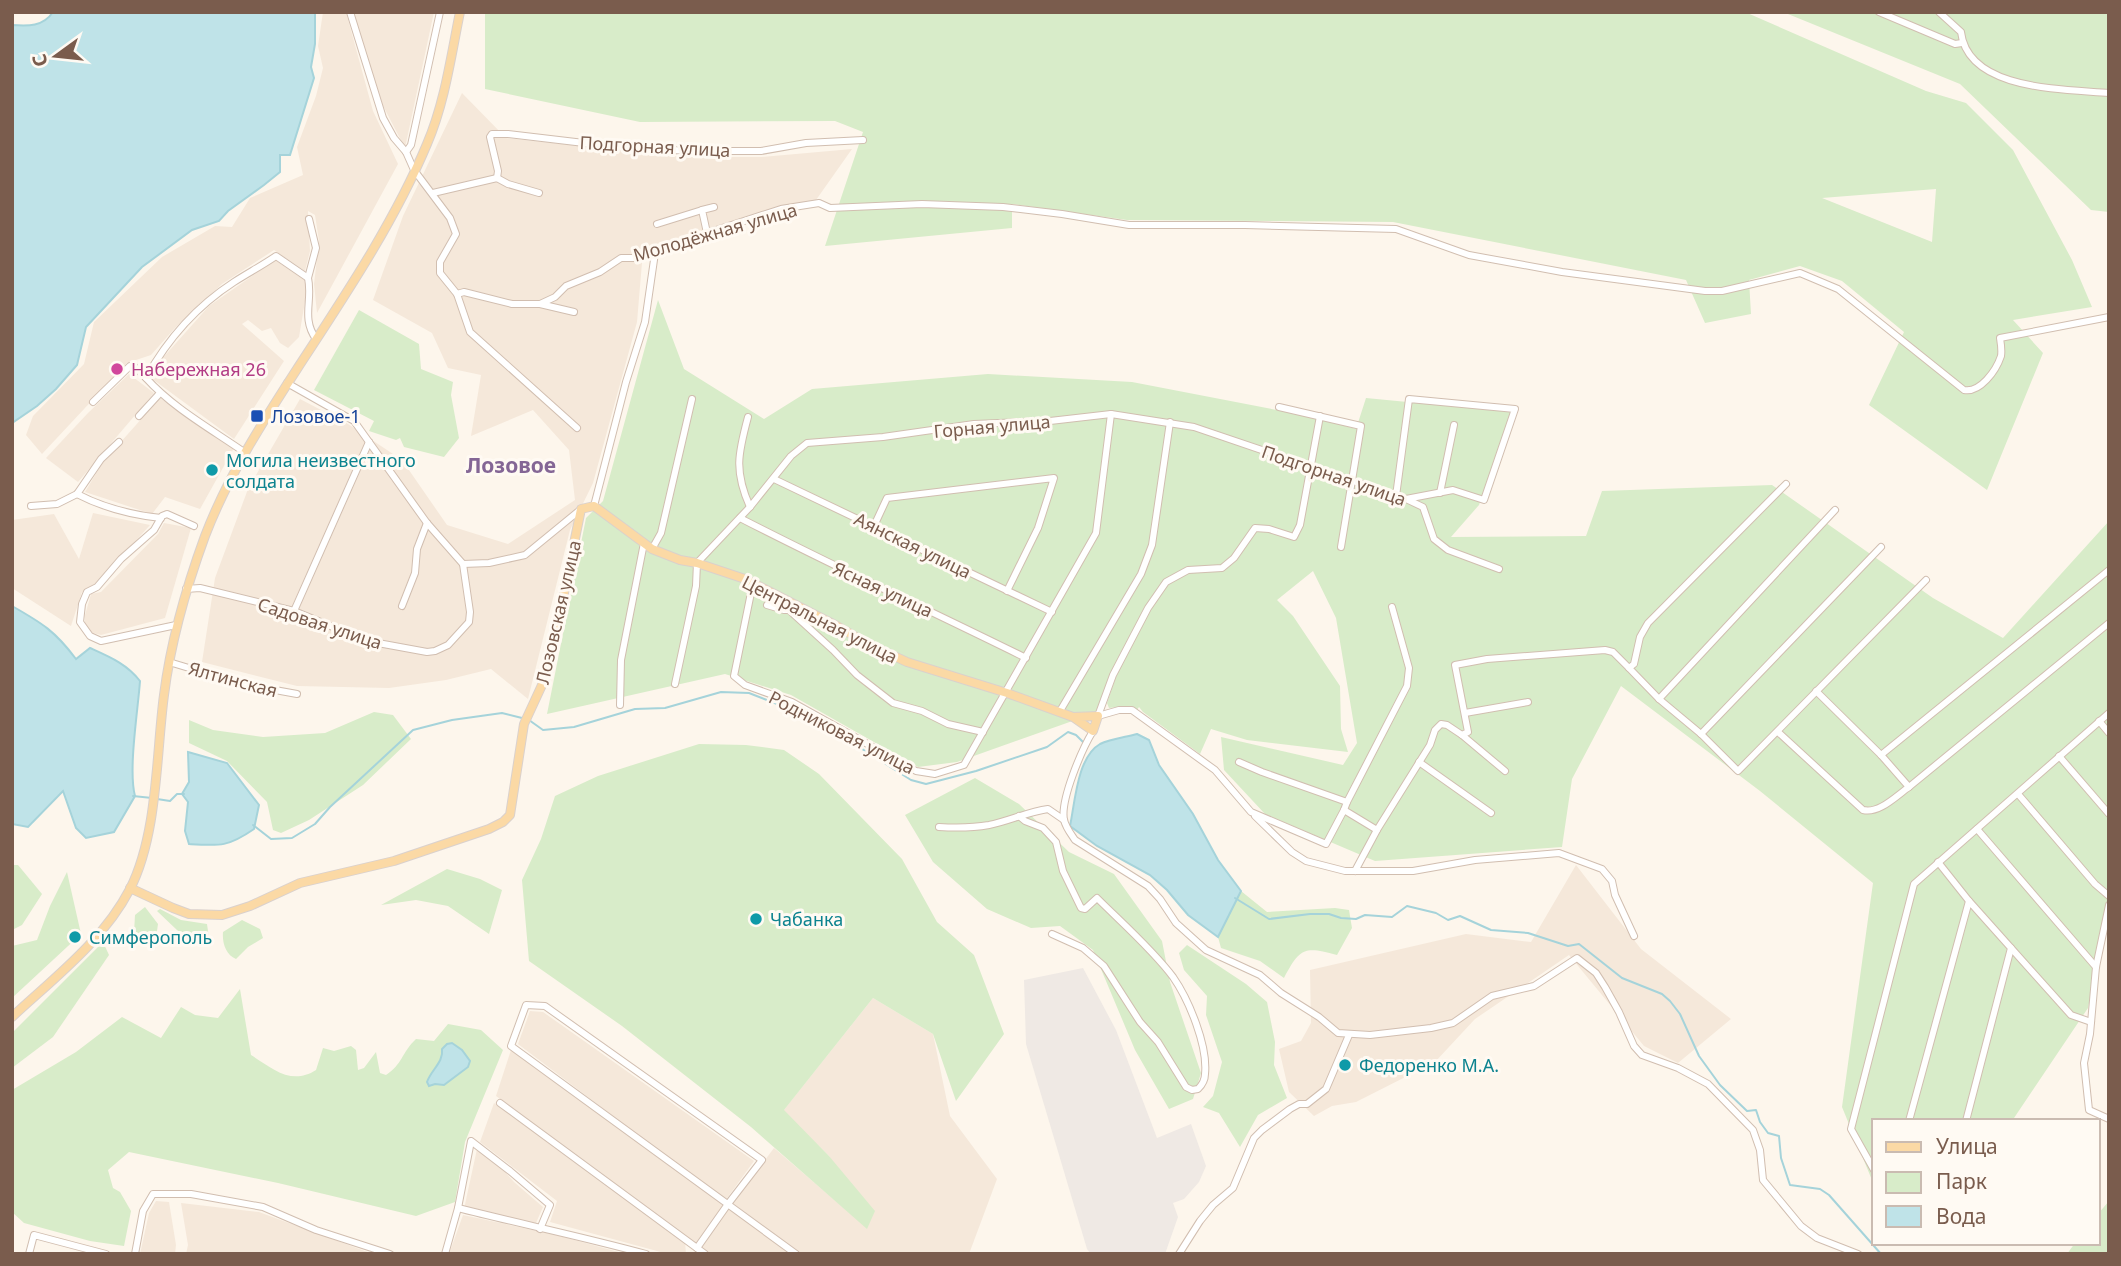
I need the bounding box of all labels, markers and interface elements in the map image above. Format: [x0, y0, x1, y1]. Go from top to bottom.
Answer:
north arrow [21, 21, 91, 91]
text: С [25, 51, 54, 70]
street label: Подгорная улица [579, 130, 731, 162]
street label: Молодёжная улица [630, 197, 800, 267]
place label: Набережная 26 [131, 357, 266, 381]
marker: Набережная 26 [109, 361, 125, 377]
place label: Лозовое-1 [271, 404, 361, 428]
marker: Лозовое-1 [249, 408, 265, 424]
street label: Горная улица [933, 409, 1051, 443]
street label: Подгорная улица [1259, 439, 1409, 511]
place label: Могила неизвестного солдата [226, 448, 416, 493]
district label: Лозовое [466, 451, 556, 479]
marker: Могила неизвестного солдата [204, 462, 220, 478]
street label: Аянская улица [851, 506, 975, 584]
street label: Лозовская улица [530, 538, 586, 686]
street label: Ясная улица [829, 555, 937, 623]
street label: Центральная улица [738, 569, 902, 669]
street label: Садовая улица [255, 592, 385, 654]
street label: Ялтинская [186, 656, 280, 702]
street label: Родниковая улица [765, 685, 919, 779]
place label: Чабанка [770, 907, 843, 931]
marker: Чабанка [748, 911, 764, 927]
place label: Симферополь [89, 925, 212, 949]
marker: Симферополь [67, 929, 83, 945]
place label: Федоренко М.А. [1359, 1053, 1499, 1077]
marker: Федоренко М.А. [1337, 1057, 1353, 1073]
legend [1872, 1119, 2100, 1245]
text: Улица [1936, 1132, 1998, 1160]
text: Парк [1936, 1167, 1987, 1195]
text: Вода [1936, 1202, 1986, 1230]

